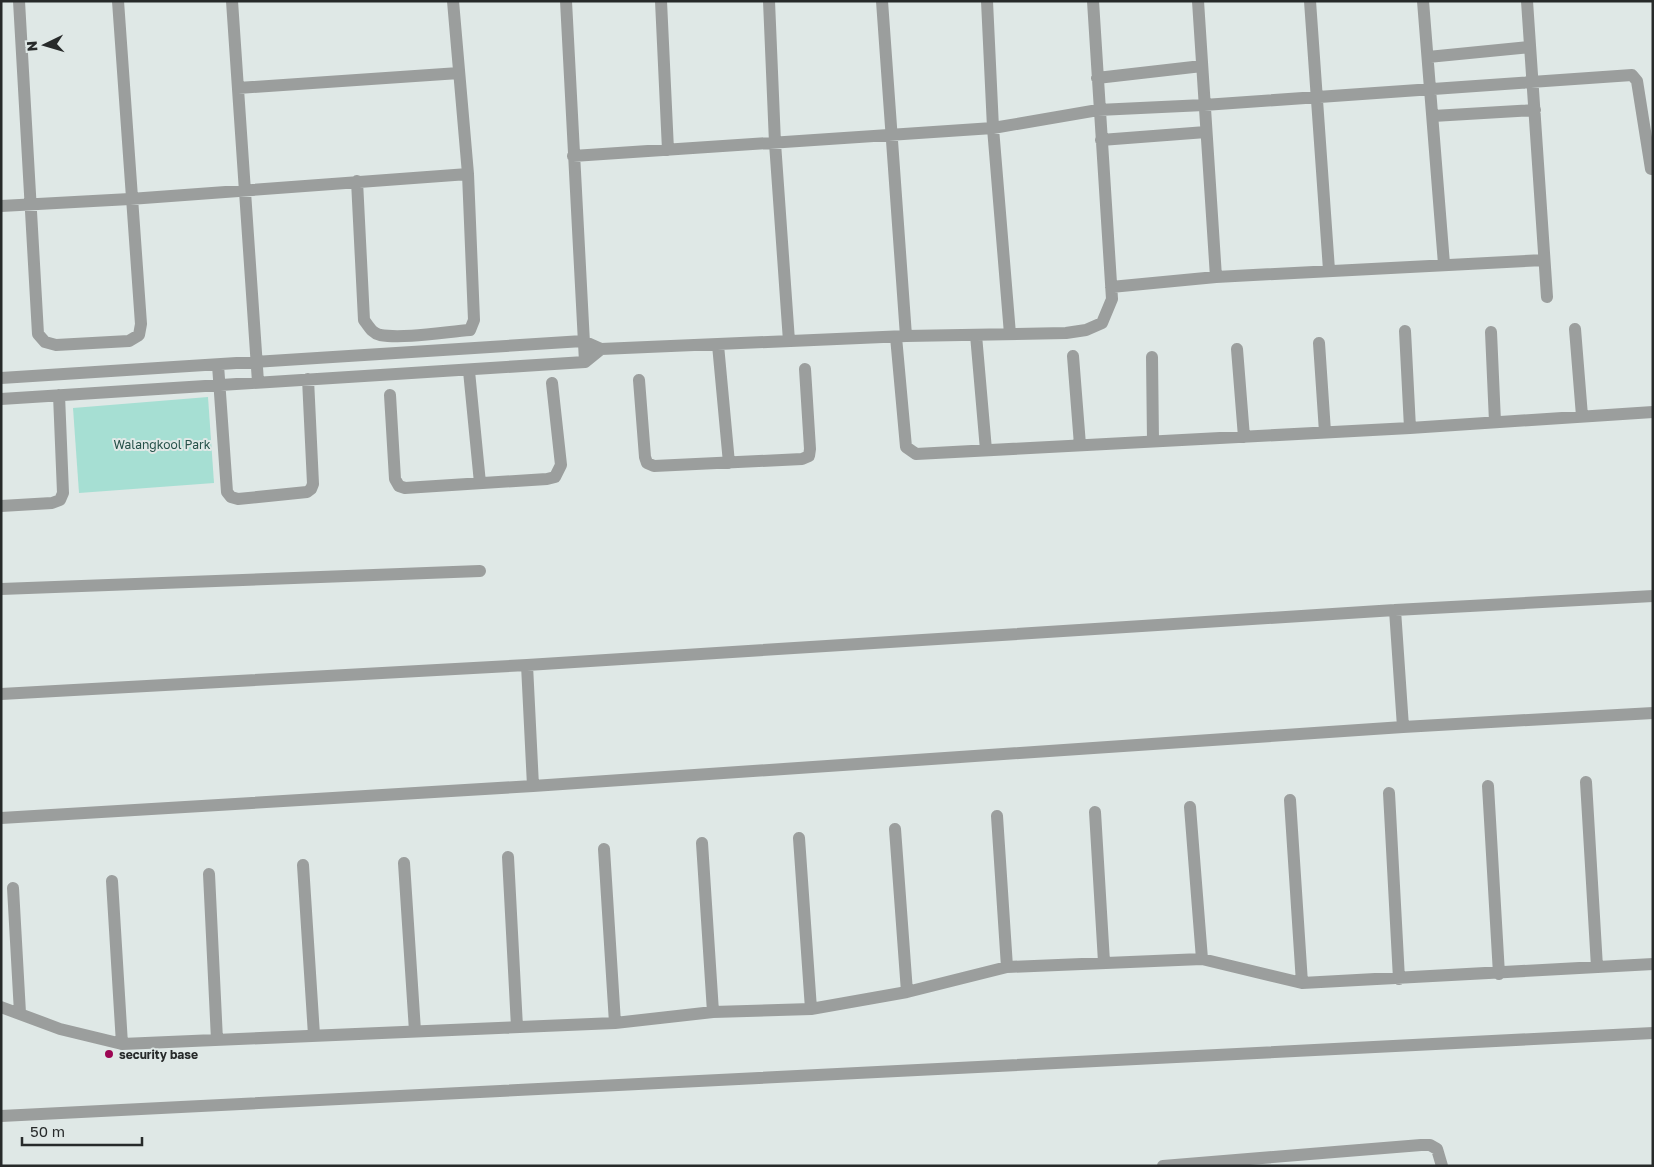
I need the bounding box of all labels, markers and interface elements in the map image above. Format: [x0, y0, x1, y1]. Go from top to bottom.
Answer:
north arrow [20, 20, 70, 70]
text: N [23, 40, 40, 52]
park label: Walangkool Park [114, 437, 211, 452]
place label: security base [119, 1047, 198, 1062]
marker: security base [103, 1048, 115, 1060]
scale bar [22, 1114, 142, 1146]
text: 50 m [30, 1122, 65, 1140]

